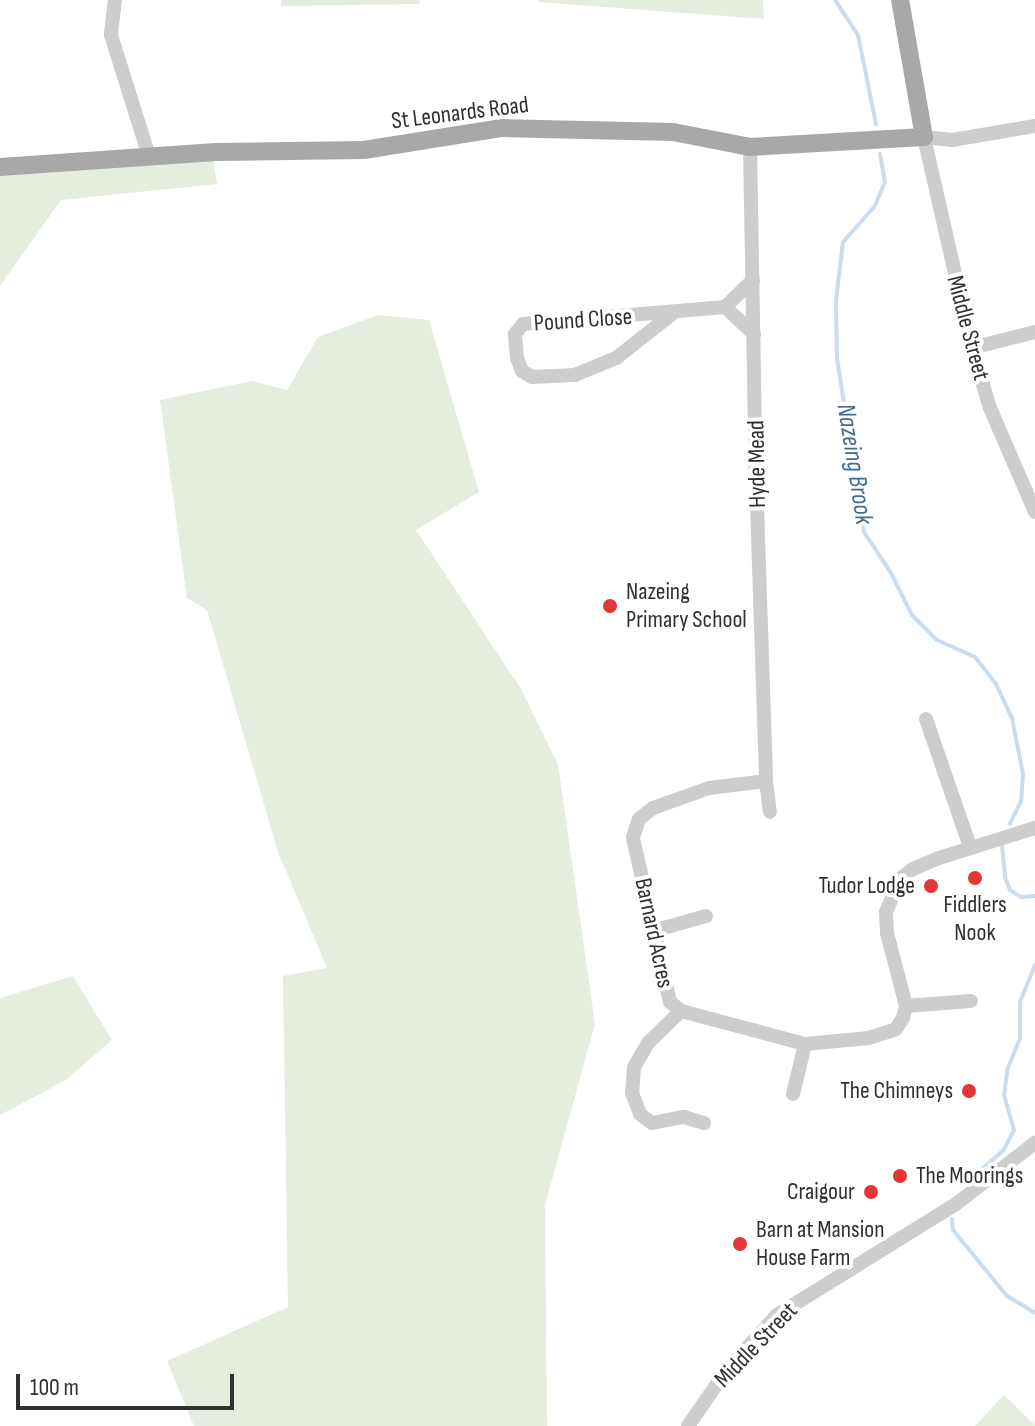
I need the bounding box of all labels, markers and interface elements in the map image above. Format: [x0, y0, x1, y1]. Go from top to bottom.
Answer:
street label: St Leonards Road [390, 90, 530, 136]
street label: Middle Street [940, 272, 996, 384]
street label: Pound Close [533, 302, 633, 338]
water label: Nazeing Brook [829, 401, 879, 527]
street label: Hyde Mead [742, 420, 772, 508]
place label: Nazeing Primary School [626, 578, 747, 634]
marker: Nazeing Primary School [601, 597, 619, 615]
marker: Fiddlers Nook [966, 869, 984, 887]
place label: Tudor Lodge [819, 872, 915, 900]
street label: Barnard Acres [628, 875, 680, 991]
marker: Tudor Lodge [922, 877, 940, 895]
place label: Fiddlers Nook [943, 891, 1007, 947]
place label: The Chimneys [840, 1077, 953, 1105]
marker: The Chimneys [960, 1082, 978, 1100]
place label: The Moorings [916, 1162, 1023, 1190]
marker: The Moorings [891, 1167, 909, 1185]
place label: Craigour [787, 1178, 855, 1206]
marker: Craigour [862, 1183, 880, 1201]
place label: Barn at Mansion House Farm [756, 1216, 884, 1272]
marker: Barn at Mansion House Farm [731, 1235, 749, 1253]
street label: Middle Street [708, 1296, 804, 1394]
scale bar [20, 1358, 238, 1408]
text: 100 m [30, 1373, 79, 1402]

